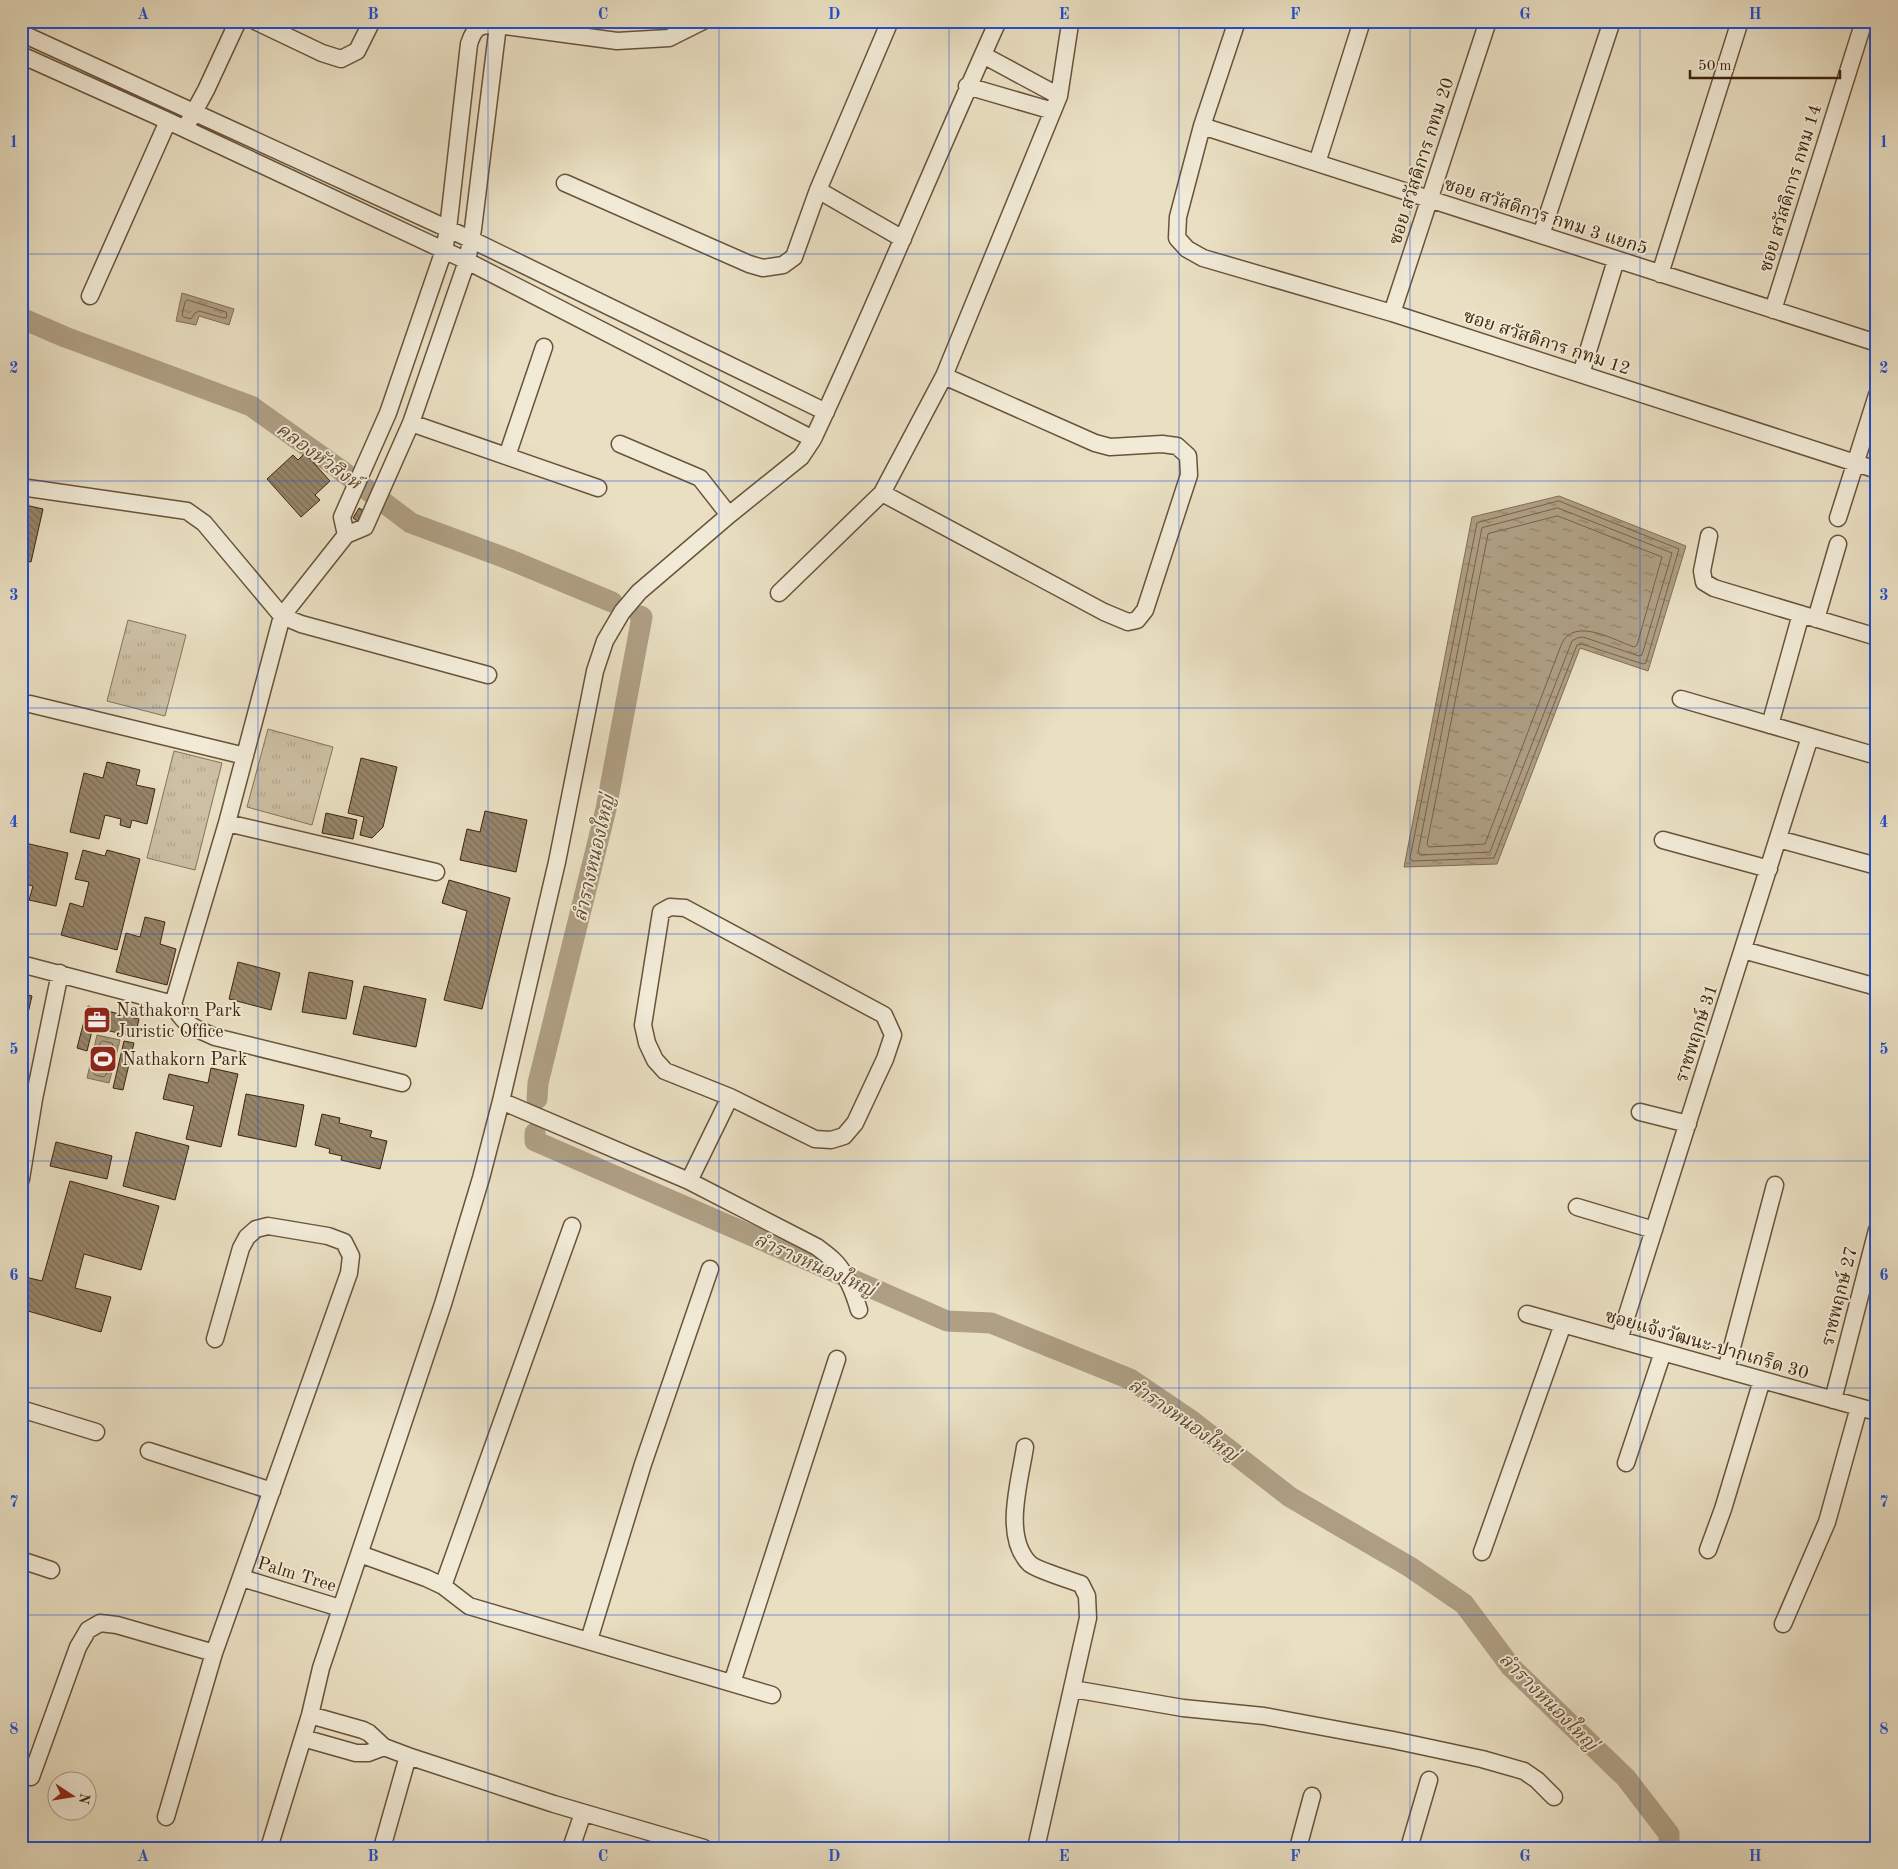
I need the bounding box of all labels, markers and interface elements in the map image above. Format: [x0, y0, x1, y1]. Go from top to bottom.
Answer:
text: A [137, 7, 149, 23]
text: B [367, 7, 379, 23]
text: C [598, 7, 608, 23]
text: D [828, 7, 840, 23]
text: E [1058, 7, 1070, 23]
text: F [1290, 7, 1301, 23]
text: G [1519, 7, 1531, 23]
text: H [1748, 7, 1762, 23]
scale bar [1690, 48, 1840, 80]
text: 50 m [1698, 59, 1732, 74]
street label: ซอย สวัสดิการ กทม 20 [1386, 75, 1457, 247]
street label: ซอย สวัสดิการ กทม 14 [1756, 102, 1825, 274]
text: 1 [9, 135, 19, 151]
text: 1 [1879, 135, 1889, 151]
street label: ซอย สวัสดิการ กทม 3 แยก5 [1442, 175, 1650, 258]
street label: ซอย สวัสดิการ กทม 12 [1461, 307, 1633, 378]
text: 2 [9, 361, 19, 377]
text: 2 [1879, 361, 1889, 377]
water label: คลองหัวสิงห์ [272, 418, 368, 496]
text: 3 [9, 588, 19, 604]
text: 3 [1879, 588, 1889, 604]
water label: ลำรางหนองใหญ่ [566, 789, 620, 924]
text: 4 [9, 815, 19, 831]
text: 4 [1879, 815, 1889, 831]
street label: ราชพฤกษ์ 31 [1670, 981, 1721, 1084]
place label: Nathakorn Park Juristic Office [116, 1002, 241, 1041]
office icon: Nathakorn Park Juristic Office [82, 1005, 112, 1035]
text: 5 [9, 1042, 19, 1058]
text: 5 [1879, 1042, 1889, 1058]
sports icon: Nathakorn Park [88, 1044, 118, 1074]
place label: Nathakorn Park [122, 1051, 247, 1069]
water label: ลำรางหนองใหญ่ [751, 1226, 882, 1302]
street label: ราชพฤกษ์ 27 [1816, 1244, 1861, 1348]
text: 6 [9, 1268, 19, 1284]
text: 6 [1879, 1268, 1889, 1284]
street label: ซอยแจ้งวัฒนะ-ปากเกร็ด 30 [1603, 1305, 1811, 1383]
water label: ลำรางหนองใหญ่ [1124, 1371, 1247, 1468]
text: 7 [9, 1495, 19, 1511]
text: 7 [1879, 1495, 1889, 1511]
street label: Palm Tree [255, 1554, 338, 1595]
water label: ลำรางหนองใหญ่ [1495, 1646, 1606, 1757]
text: 8 [9, 1722, 19, 1738]
text: 8 [1879, 1722, 1889, 1738]
north arrow [48, 1772, 98, 1822]
text: N [76, 1792, 92, 1805]
text: A [137, 1849, 149, 1865]
text: B [367, 1849, 379, 1865]
text: C [598, 1849, 608, 1865]
text: D [828, 1849, 840, 1865]
text: E [1058, 1849, 1070, 1865]
text: F [1290, 1849, 1301, 1865]
text: G [1519, 1849, 1531, 1865]
text: H [1748, 1849, 1762, 1865]

